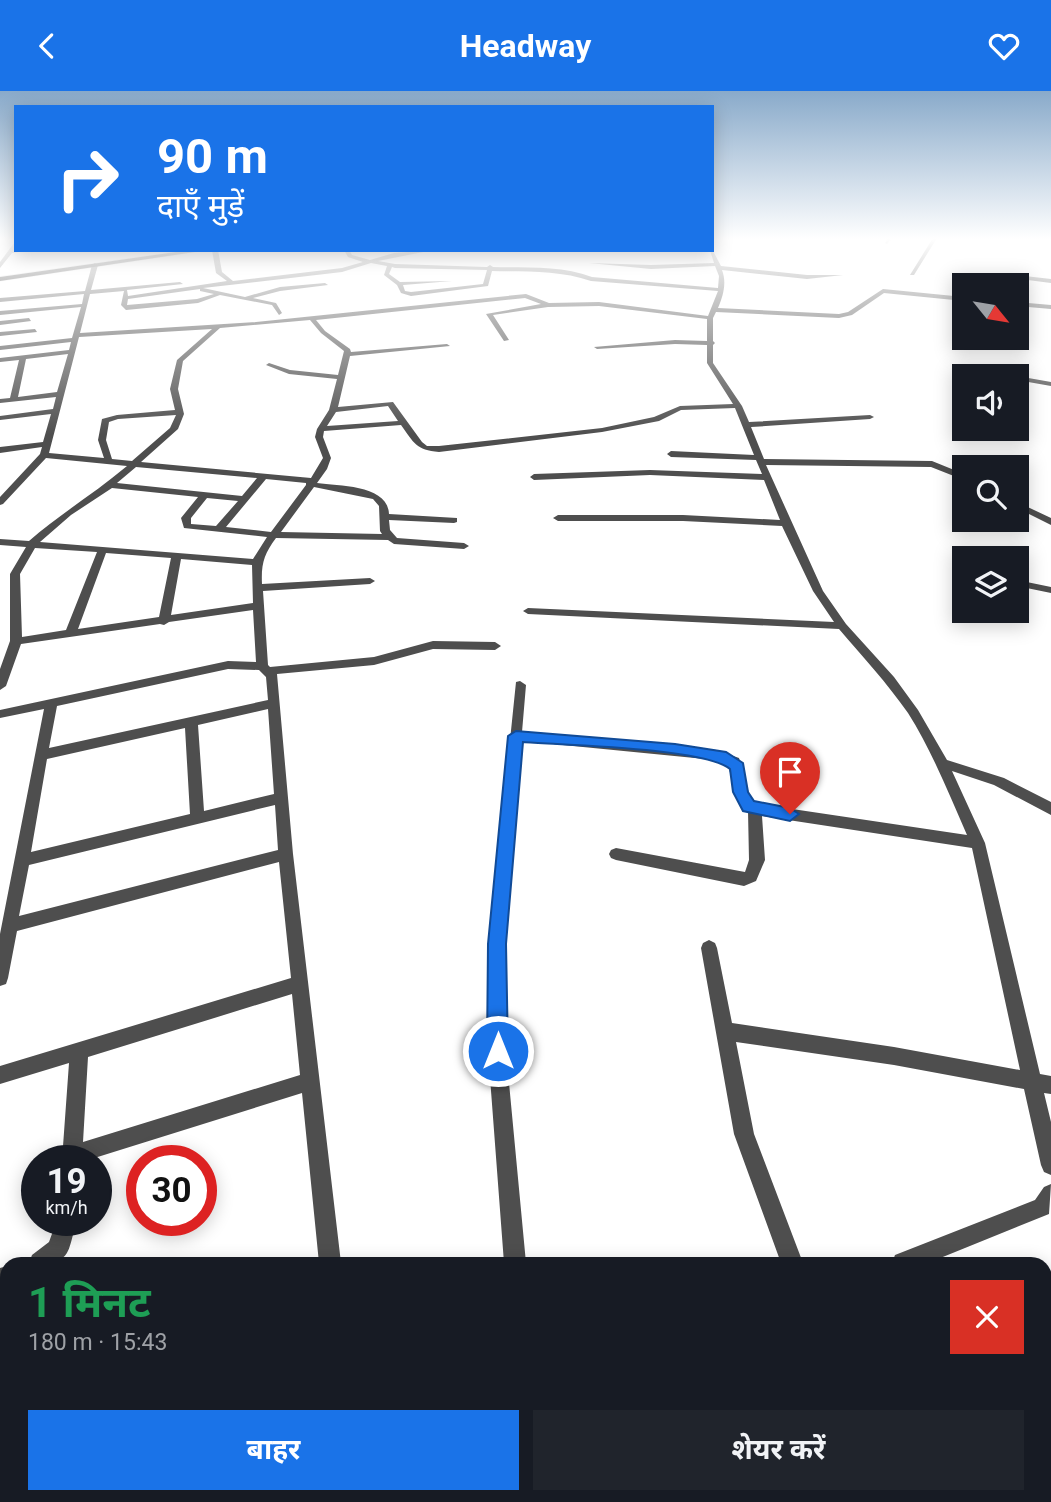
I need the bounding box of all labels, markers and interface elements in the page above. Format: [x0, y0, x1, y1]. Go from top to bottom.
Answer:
icon: back [28, 27, 66, 65]
text: Headway [460, 27, 591, 65]
icon: heart [985, 27, 1023, 65]
text: 90 m [157, 128, 268, 185]
icon: right [42, 133, 133, 224]
text: दाएँ मुड़ें [157, 187, 244, 225]
north arrow [952, 273, 1029, 350]
map controls [952, 273, 1029, 623]
button: sound [952, 364, 1029, 441]
button: search [952, 455, 1029, 532]
button: layers [952, 546, 1029, 623]
pin [760, 742, 820, 814]
icon: arrive [771, 753, 809, 791]
position arrow [461, 1014, 535, 1088]
speed limit sign: 30 [126, 1145, 217, 1236]
text: 19 [46, 1161, 87, 1202]
text: km/h [45, 1197, 88, 1218]
text: 1 मिनट [28, 1278, 151, 1327]
button: close [950, 1280, 1024, 1354]
text: 180 m · 15:43 [28, 1329, 167, 1356]
button: बाहर [28, 1410, 519, 1490]
button: शेयर करें [533, 1410, 1024, 1490]

